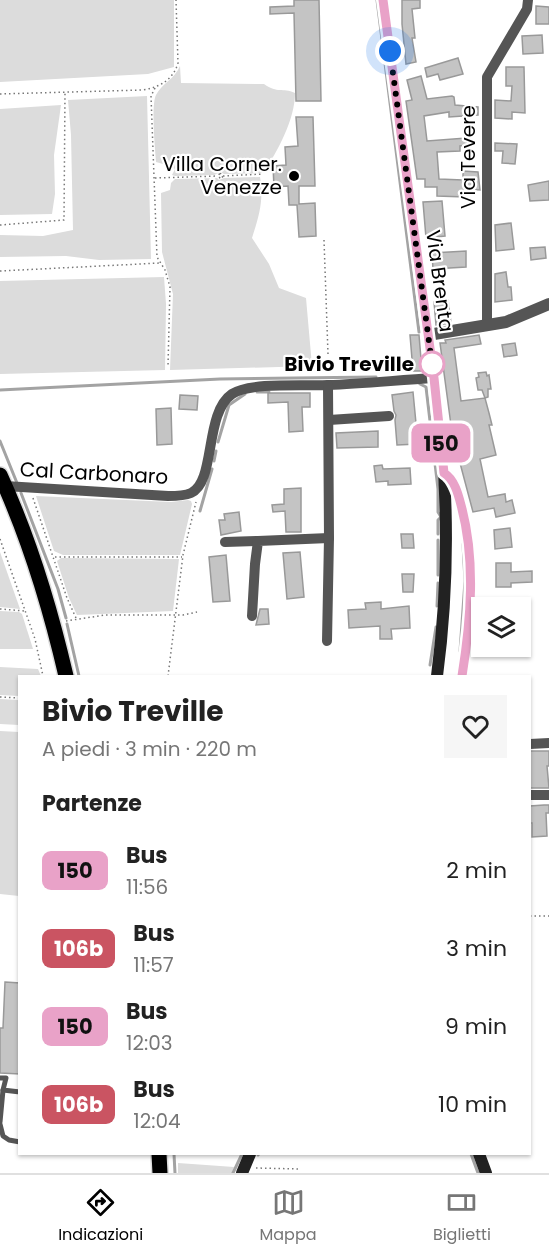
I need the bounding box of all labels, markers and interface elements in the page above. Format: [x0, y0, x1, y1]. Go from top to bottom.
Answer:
your location [375, 36, 405, 66]
street label: Via Tevere [454, 105, 482, 209]
place label: Villa Corner. Venezze [162, 150, 282, 201]
marker: Villa Corner. Venezze [287, 169, 301, 183]
street label: Via Brenta [419, 228, 461, 334]
place label: Bivio Treville [284, 350, 414, 378]
marker: Bivio Treville [419, 351, 445, 377]
line badge: 150 [406, 424, 476, 462]
text: 150 [423, 429, 459, 458]
street label: Cal Carbonaro [19, 455, 169, 491]
map controls [471, 597, 531, 657]
button: layers [471, 597, 531, 657]
text: Bivio Treville [42, 692, 224, 731]
button: heart [444, 695, 507, 758]
text: A piedi · 3 min · 220 m [42, 735, 257, 763]
text: Partenze [42, 788, 142, 819]
text: Bus [126, 840, 168, 871]
text: 2 min [446, 855, 507, 886]
text: 150 [57, 856, 93, 885]
text: 11:56 [126, 873, 168, 901]
text: Bus [133, 918, 175, 949]
text: 3 min [446, 933, 507, 964]
text: 106b [54, 934, 103, 963]
text: 11:57 [133, 951, 174, 979]
text: Bus [126, 996, 168, 1027]
text: 9 min [445, 1011, 507, 1042]
text: 150 [57, 1012, 93, 1041]
text: 12:03 [126, 1029, 173, 1057]
text: Bus [133, 1074, 175, 1105]
text: 10 min [438, 1089, 507, 1120]
text: 106b [54, 1090, 103, 1119]
text: 12:04 [133, 1107, 181, 1135]
tab: Indicazioni [58, 1186, 143, 1247]
tab: Mappa [260, 1186, 317, 1247]
tab: Biglietti [433, 1186, 491, 1247]

